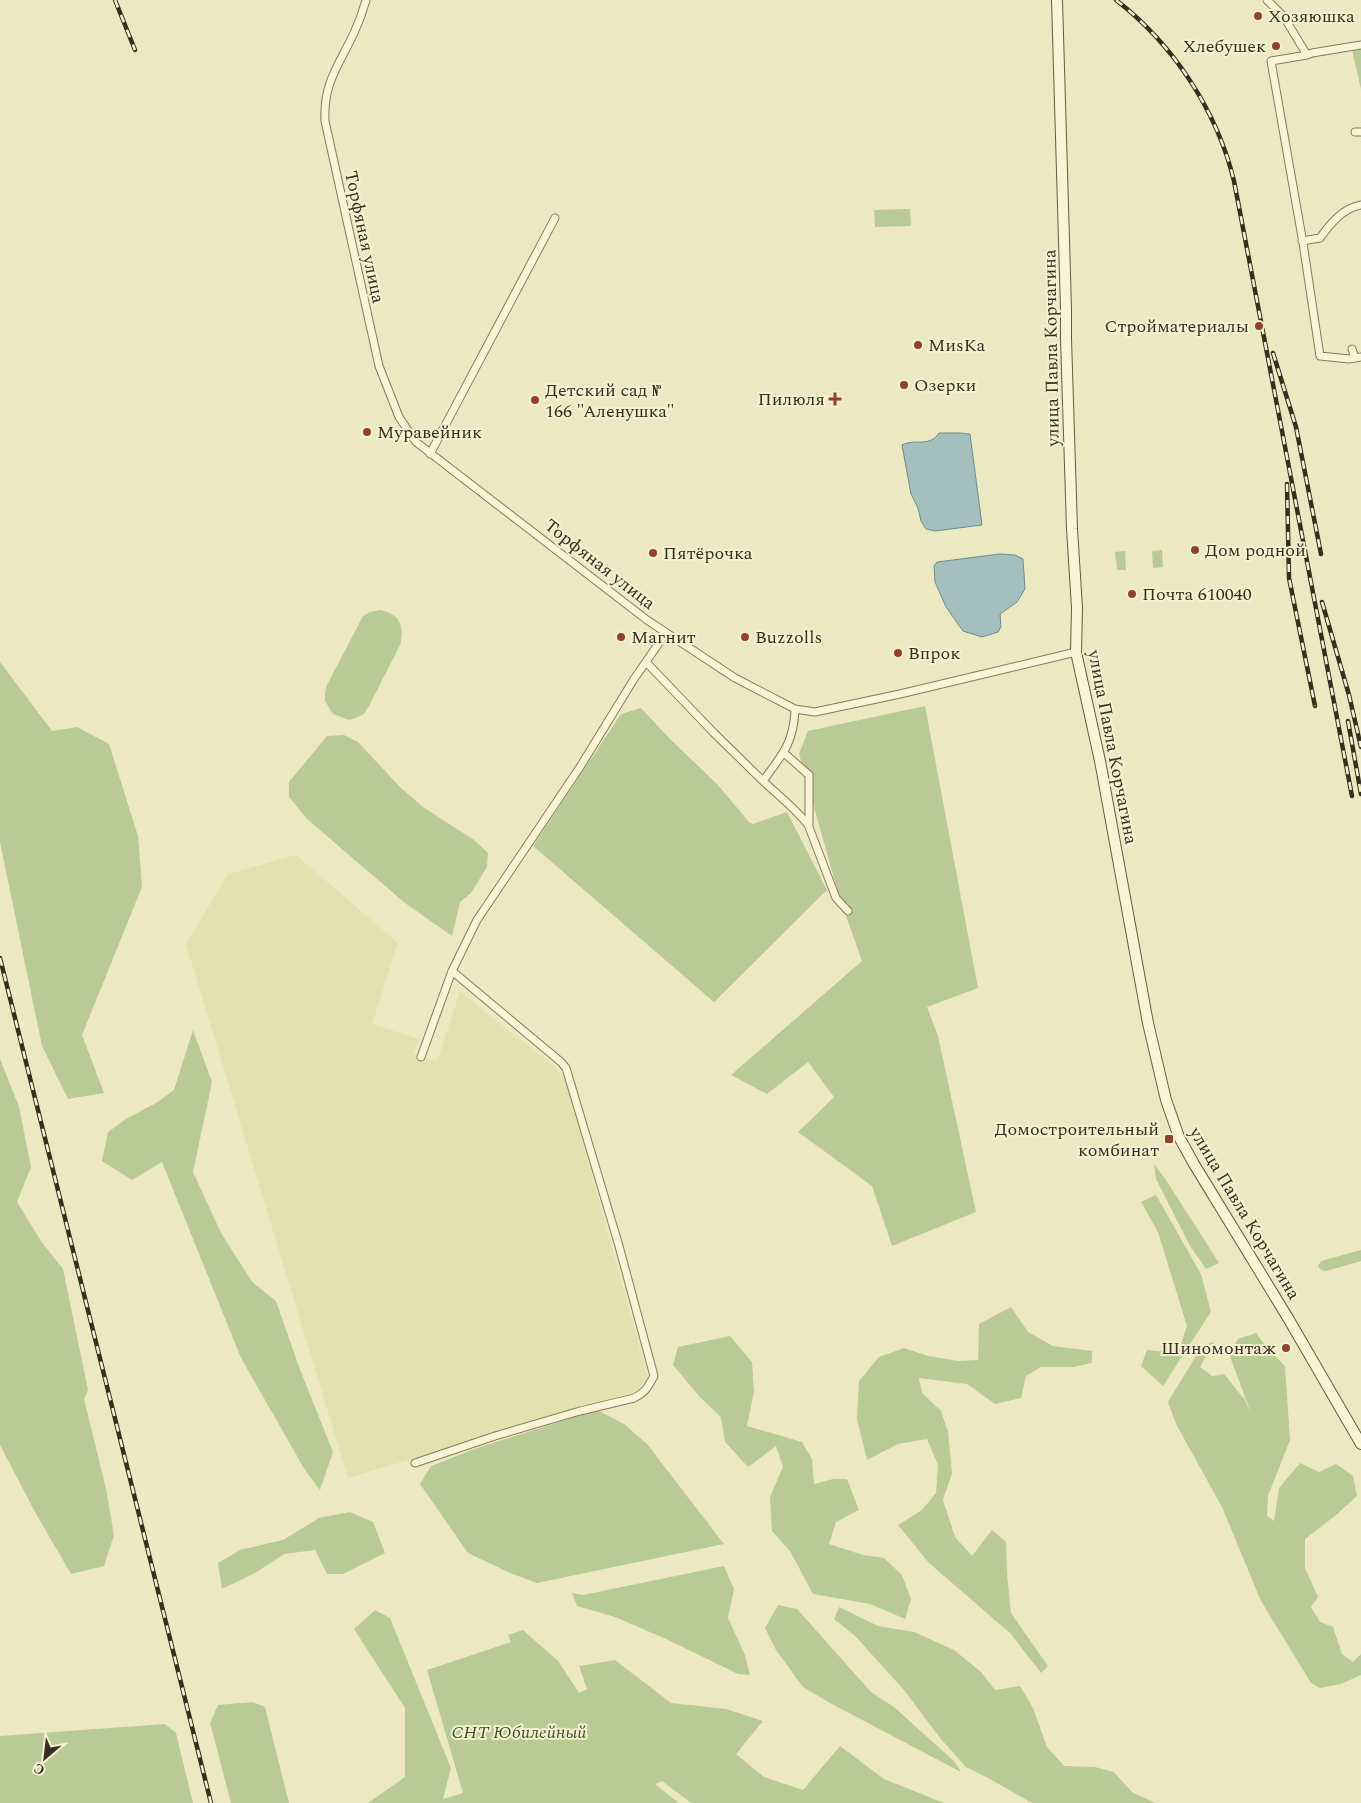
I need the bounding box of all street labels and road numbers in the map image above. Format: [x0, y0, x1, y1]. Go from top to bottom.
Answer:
street label: Торфяная улица [337, 168, 392, 306]
street label: улица Павла Корчагина [1036, 249, 1067, 448]
street label: Торфяная улица [538, 512, 661, 617]
street label: улица Павла Корчагина [1080, 647, 1145, 847]
street label: улица Павла Корчагина [1182, 1121, 1307, 1305]

